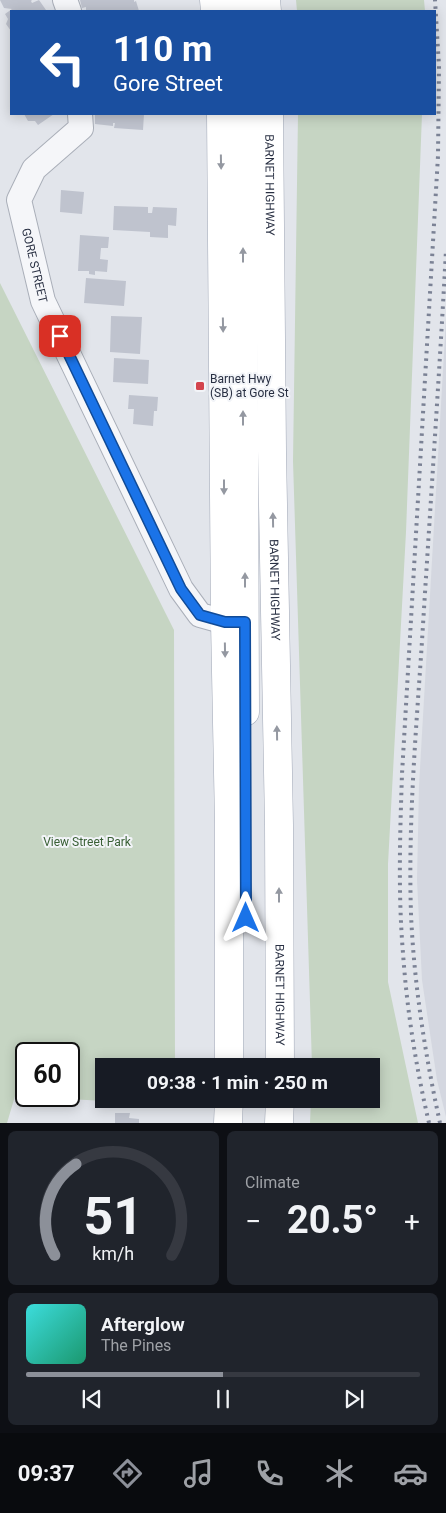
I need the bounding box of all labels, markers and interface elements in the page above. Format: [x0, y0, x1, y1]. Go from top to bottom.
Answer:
text: 110 m [113, 29, 212, 70]
icon: left [30, 30, 95, 95]
text: Gore Street [113, 71, 223, 96]
street label: BARNET HIGHWAY [262, 134, 277, 237]
one-way arrow [217, 155, 225, 171]
street label: GORE STREET [19, 227, 50, 304]
one-way arrow [239, 247, 247, 263]
pin [39, 315, 81, 357]
one-way arrow [219, 317, 227, 333]
icon: arrive [46, 322, 74, 350]
place label: Barnet Hwy (SB) at Gore St [210, 372, 289, 400]
marker: Barnet Hwy (SB) at Gore St [194, 380, 206, 392]
one-way arrow [239, 409, 247, 425]
one-way arrow [220, 480, 228, 496]
one-way arrow [269, 512, 277, 528]
street label: BARNET HIGHWAY [267, 539, 283, 642]
one-way arrow [241, 572, 249, 588]
one-way arrow [222, 642, 230, 658]
one-way arrow [273, 724, 281, 740]
park label: View Street Park [43, 835, 132, 849]
one-way arrow [275, 887, 283, 903]
position arrow [219, 891, 271, 943]
street label: BARNET HIGHWAY [272, 944, 287, 1047]
speed limit sign: 60 [15, 1042, 80, 1107]
text: 09:38 · 1 min · 250 m [147, 1071, 328, 1094]
text: Climate [245, 1173, 300, 1192]
text: 51 [84, 1186, 143, 1247]
text: 20.5° [287, 1198, 378, 1242]
text: − [245, 1205, 261, 1238]
text: + [404, 1205, 420, 1238]
text: km/h [93, 1243, 134, 1264]
text: Afterglow [101, 1313, 185, 1336]
text: The Pines [101, 1336, 171, 1355]
icon: previous [78, 1385, 106, 1413]
icon: pause [209, 1385, 237, 1413]
icon: next [340, 1385, 368, 1413]
icon: directions [110, 1456, 145, 1491]
icon: music [181, 1456, 216, 1491]
icon: phone [252, 1456, 287, 1491]
icon: climate [322, 1456, 357, 1491]
icon: car [393, 1456, 428, 1491]
text: 09:37 [18, 1461, 75, 1486]

